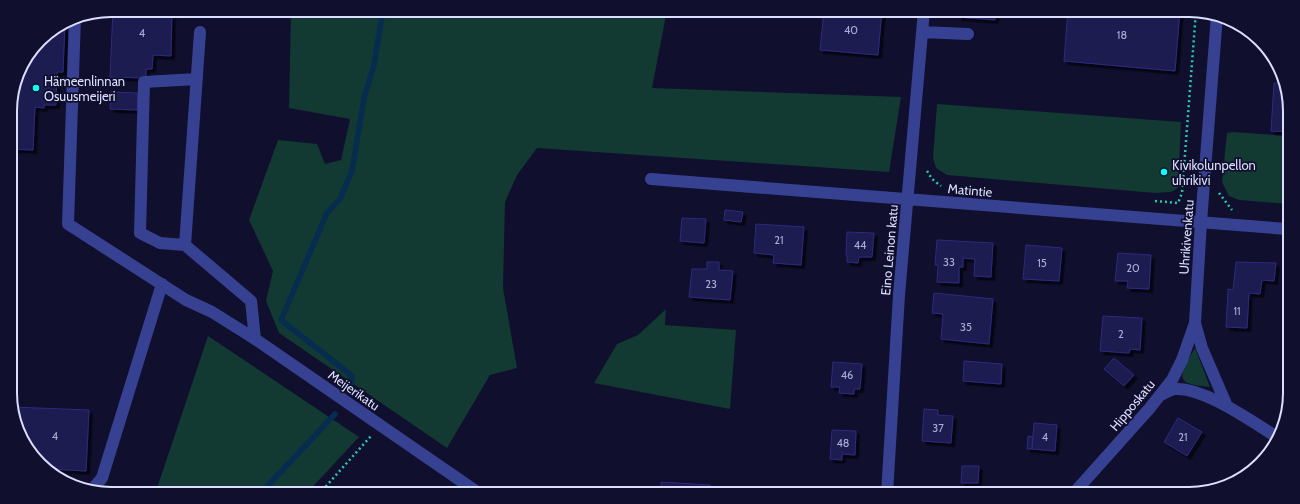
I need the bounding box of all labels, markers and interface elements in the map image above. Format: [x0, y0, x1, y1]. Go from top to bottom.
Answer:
house number: 40 [844, 23, 858, 37]
house number: 4 [139, 26, 146, 40]
house number: 18 [1117, 28, 1127, 42]
place label: Hämeenlinnan Osuusmeijeri [44, 73, 125, 105]
marker: Hämeenlinnan Osuusmeijeri [31, 83, 41, 93]
place label: Kivikolunpellon uhrikivi [1172, 157, 1256, 188]
marker: Kivikolunpellon uhrikivi [1159, 167, 1169, 177]
street label: Matintie [947, 180, 993, 200]
street label: Uhrikivenkatu [1175, 199, 1197, 275]
street label: Eino Leinon katu [877, 204, 901, 296]
house number: 21 [774, 233, 784, 247]
house number: 44 [854, 238, 867, 252]
house number: 33 [943, 255, 955, 269]
house number: 15 [1037, 256, 1047, 270]
house number: 20 [1126, 261, 1140, 275]
house number: 23 [705, 277, 717, 291]
house number: 11 [1233, 304, 1241, 318]
house number: 35 [960, 320, 972, 334]
house number: 2 [1118, 327, 1124, 341]
street label: Meijerikatu [325, 366, 383, 414]
house number: 46 [841, 368, 853, 382]
street label: Hipposkatu [1106, 376, 1158, 434]
house number: 37 [932, 421, 944, 435]
house number: 4 [52, 429, 59, 443]
house number: 4 [1042, 430, 1049, 444]
house number: 21 [1178, 430, 1188, 444]
house number: 48 [836, 436, 850, 450]

